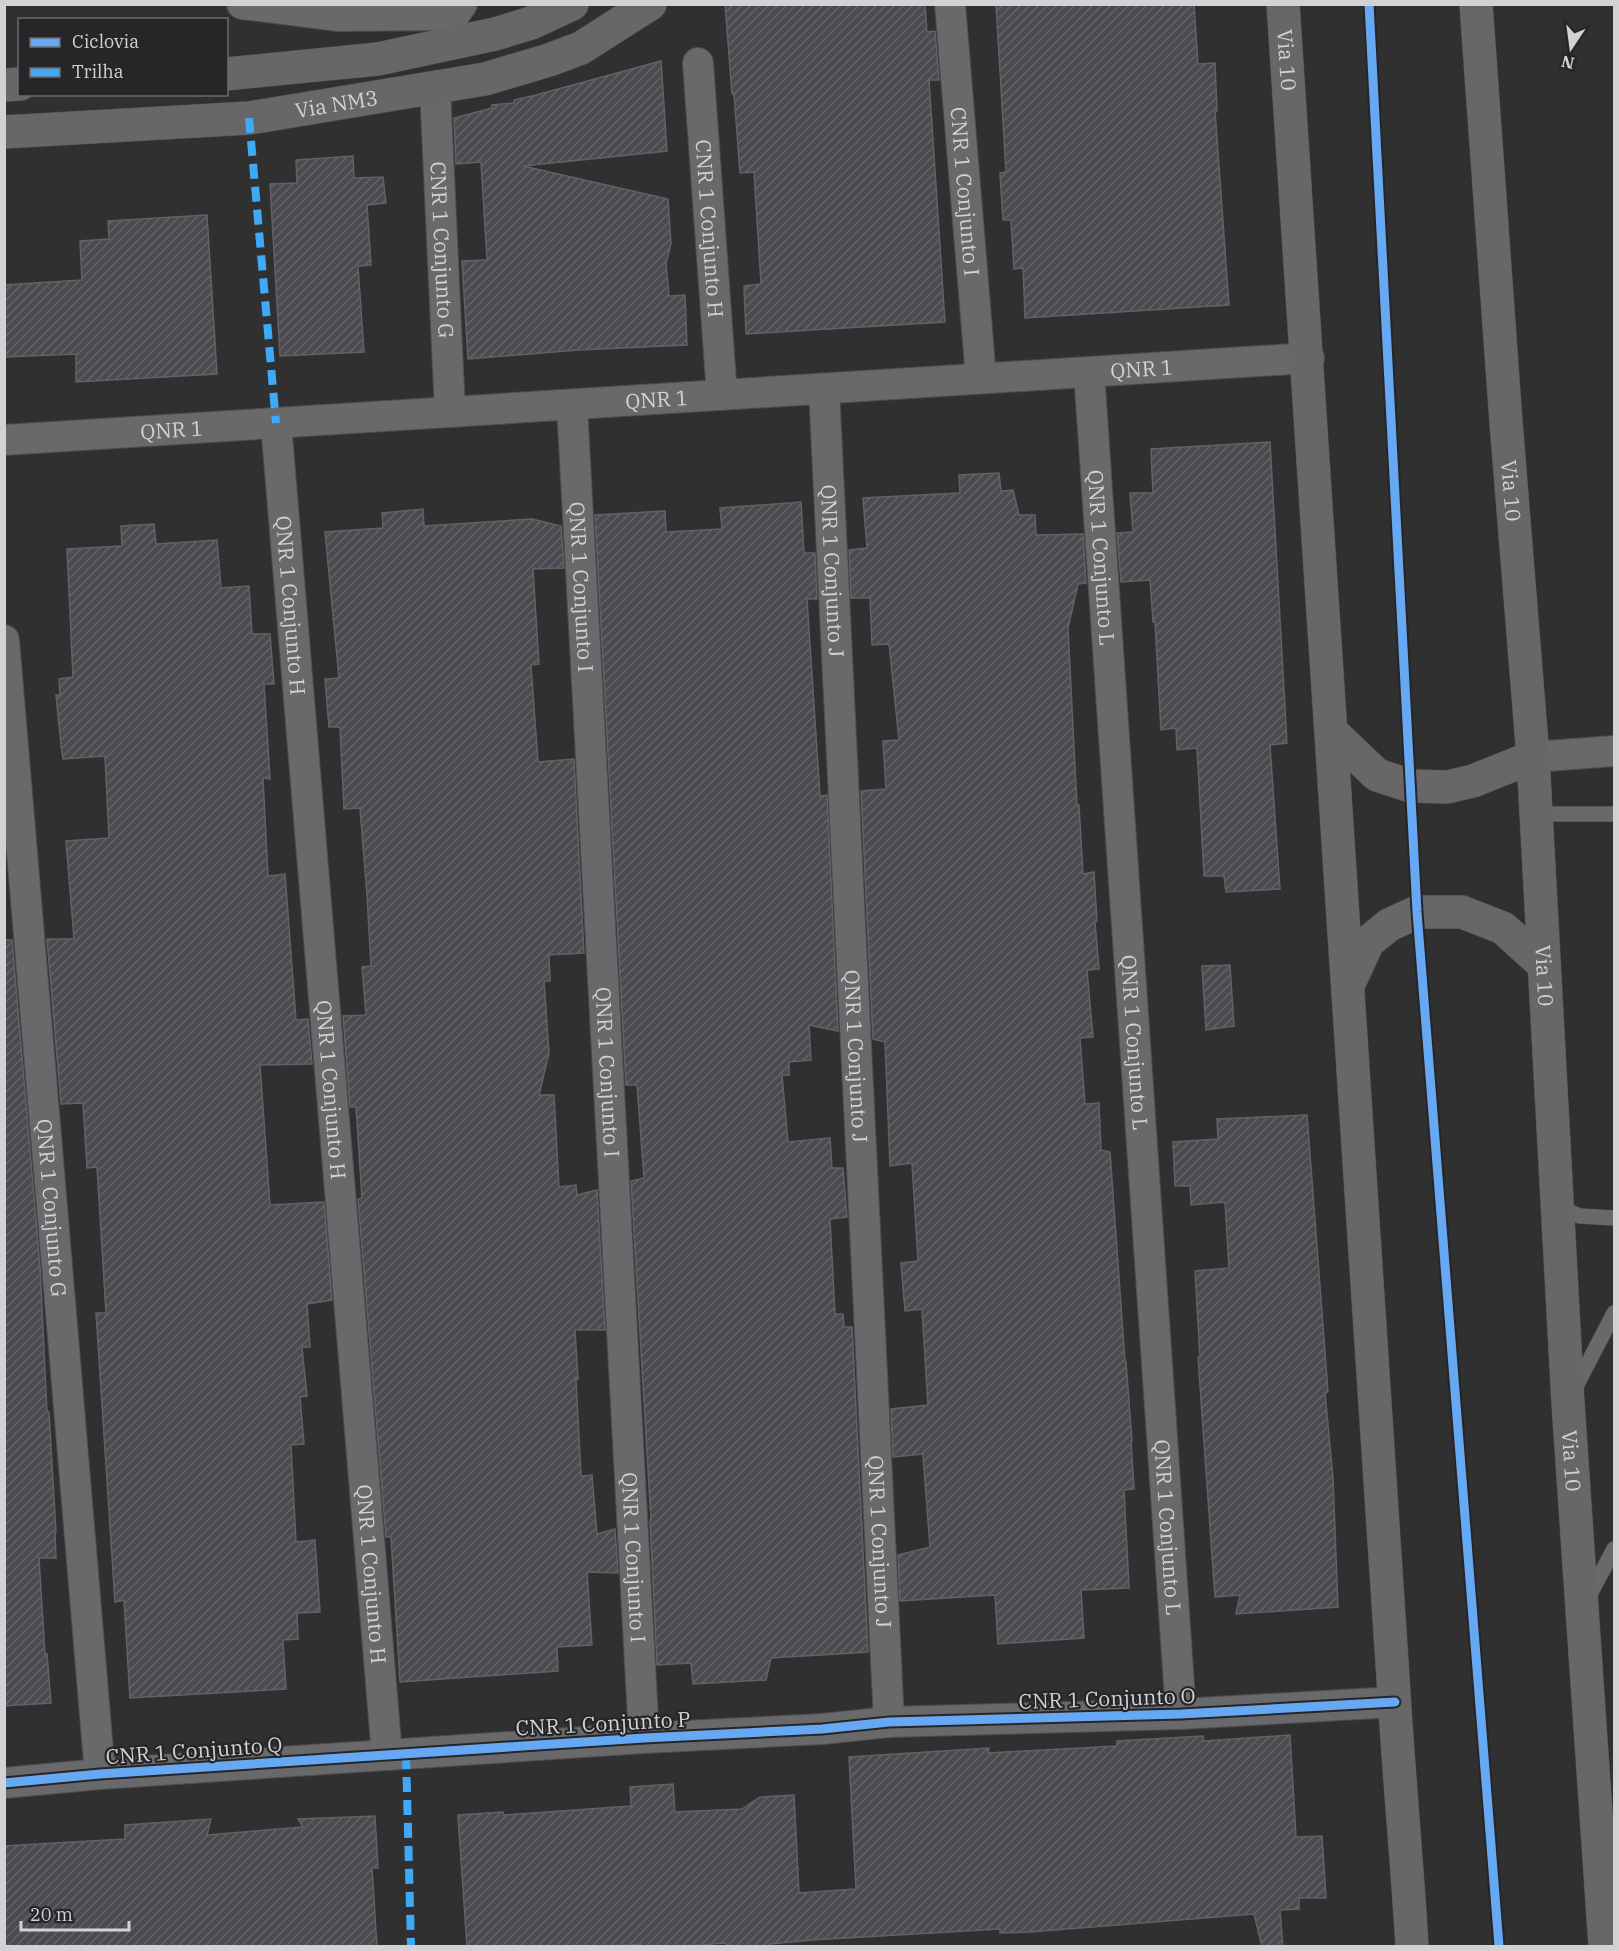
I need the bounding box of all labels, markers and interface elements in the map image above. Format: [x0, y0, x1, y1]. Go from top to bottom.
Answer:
legend [18, 18, 228, 96]
north arrow [1541, 18, 1601, 78]
street label: Via 10 [1271, 28, 1303, 92]
text: Ciclovia [72, 30, 139, 53]
text: N [1559, 51, 1576, 74]
text: Trilha [72, 60, 124, 83]
street label: Via NM3 [293, 83, 380, 124]
street label: CNR 1 Conjunto I [945, 106, 986, 277]
street label: CNR 1 Conjunto H [690, 138, 730, 319]
street label: CNR 1 Conjunto G [424, 161, 461, 339]
street label: QNR 1 [1109, 353, 1174, 384]
street label: QNR 1 [624, 383, 689, 415]
street label: QNR 1 [139, 414, 204, 445]
street label: Via 10 [1495, 459, 1528, 523]
street label: QNR 1 Conjunto L [1082, 469, 1122, 646]
street label: QNR 1 Conjunto J [815, 484, 851, 658]
street label: QNR 1 Conjunto I [563, 501, 600, 673]
street label: QNR 1 Conjunto H [270, 514, 313, 696]
street label: Via 10 [1529, 944, 1560, 1007]
street label: QNR 1 Conjunto L [1115, 954, 1155, 1131]
street label: QNR 1 Conjunto J [838, 969, 875, 1143]
street label: QNR 1 Conjunto I [589, 986, 627, 1158]
street label: QNR 1 Conjunto H [310, 999, 353, 1181]
street label: QNR 1 Conjunto G [31, 1118, 74, 1298]
street label: Via 10 [1556, 1429, 1588, 1492]
street label: QNR 1 Conjunto L [1148, 1439, 1188, 1616]
street label: QNR 1 Conjunto J [862, 1454, 898, 1629]
street label: QNR 1 Conjunto I [616, 1471, 653, 1643]
street label: QNR 1 Conjunto H [350, 1483, 393, 1665]
street label: CNR 1 Conjunto O [1018, 1681, 1196, 1715]
street label: CNR 1 Conjunto P [515, 1704, 691, 1742]
street label: CNR 1 Conjunto Q [105, 1730, 283, 1770]
scale bar [21, 1894, 129, 1932]
text: 20 m [30, 1903, 73, 1926]

